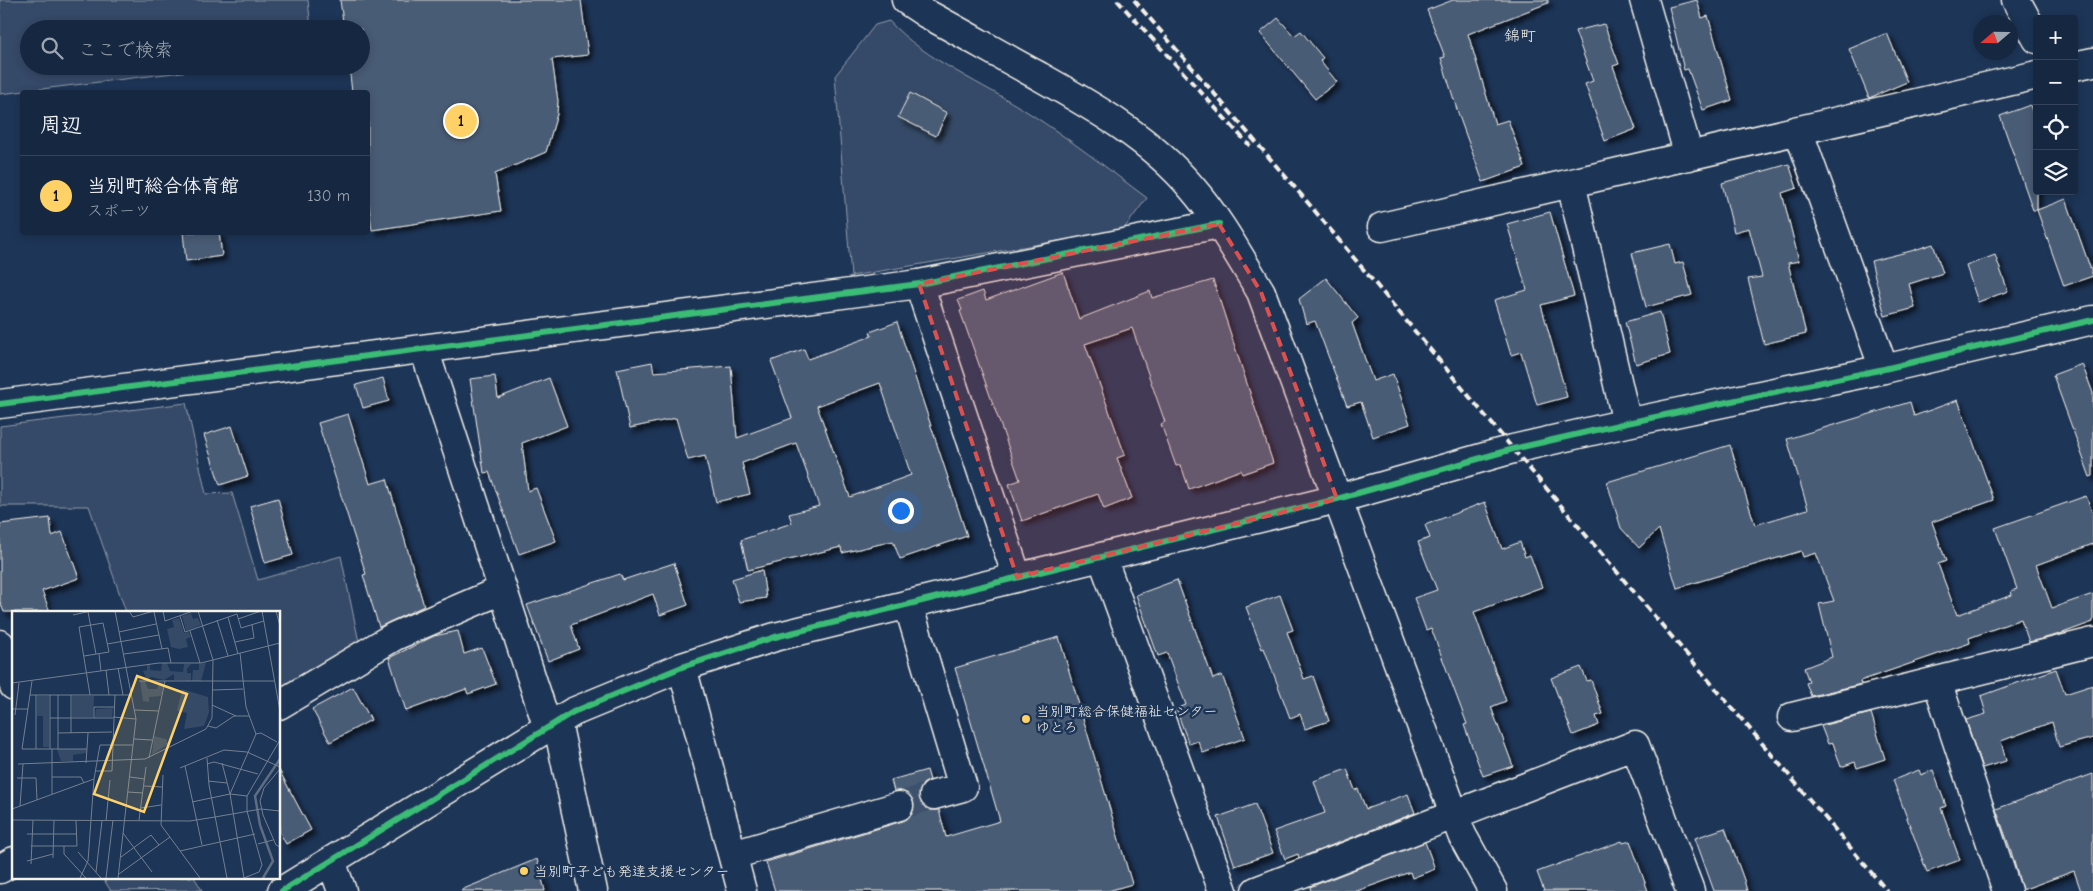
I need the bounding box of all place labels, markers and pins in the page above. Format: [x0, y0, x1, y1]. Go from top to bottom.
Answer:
pin: 1 [445, 102, 477, 140]
place label: 当別町総合保健福祉センター ゆとろ [1036, 703, 1217, 736]
marker: 当別町総合保健福祉センター ゆとろ [1020, 713, 1032, 725]
place label: 当別町子ども発達支援センター [534, 863, 729, 880]
marker: 当別町子ども発達支援センター [518, 865, 530, 877]

